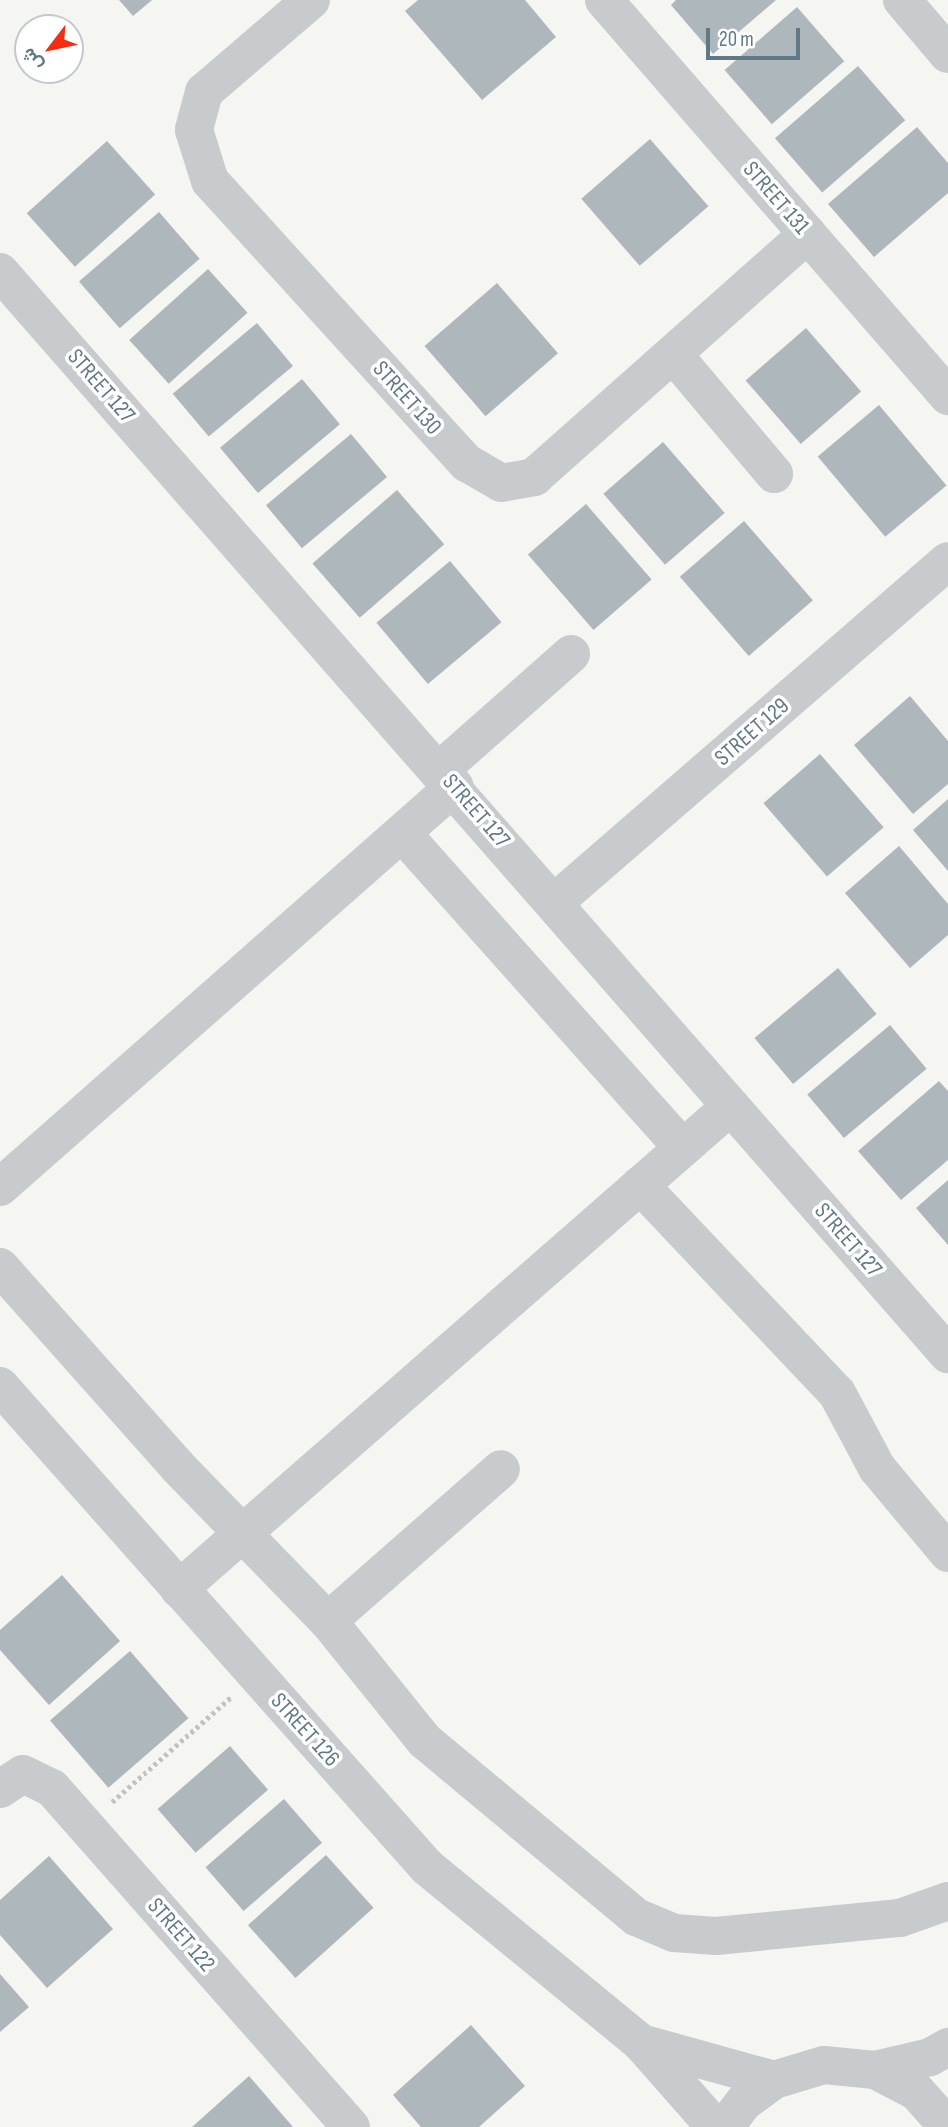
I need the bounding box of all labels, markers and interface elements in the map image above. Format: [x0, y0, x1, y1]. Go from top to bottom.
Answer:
north arrow [14, 14, 84, 84]
scale bar [710, 14, 804, 58]
text: 20 m [719, 27, 754, 52]
text: ش [17, 44, 48, 75]
street label: STREET 131 [737, 156, 815, 240]
street label: STREET 127 [62, 344, 140, 428]
street label: STREET 130 [367, 355, 447, 441]
street label: STREET 129 [709, 692, 795, 772]
street label: STREET 127 [437, 769, 515, 853]
street label: STREET 127 [809, 1198, 887, 1282]
street label: STREET 126 [265, 1688, 345, 1772]
street label: STREET 122 [141, 1892, 221, 1978]

